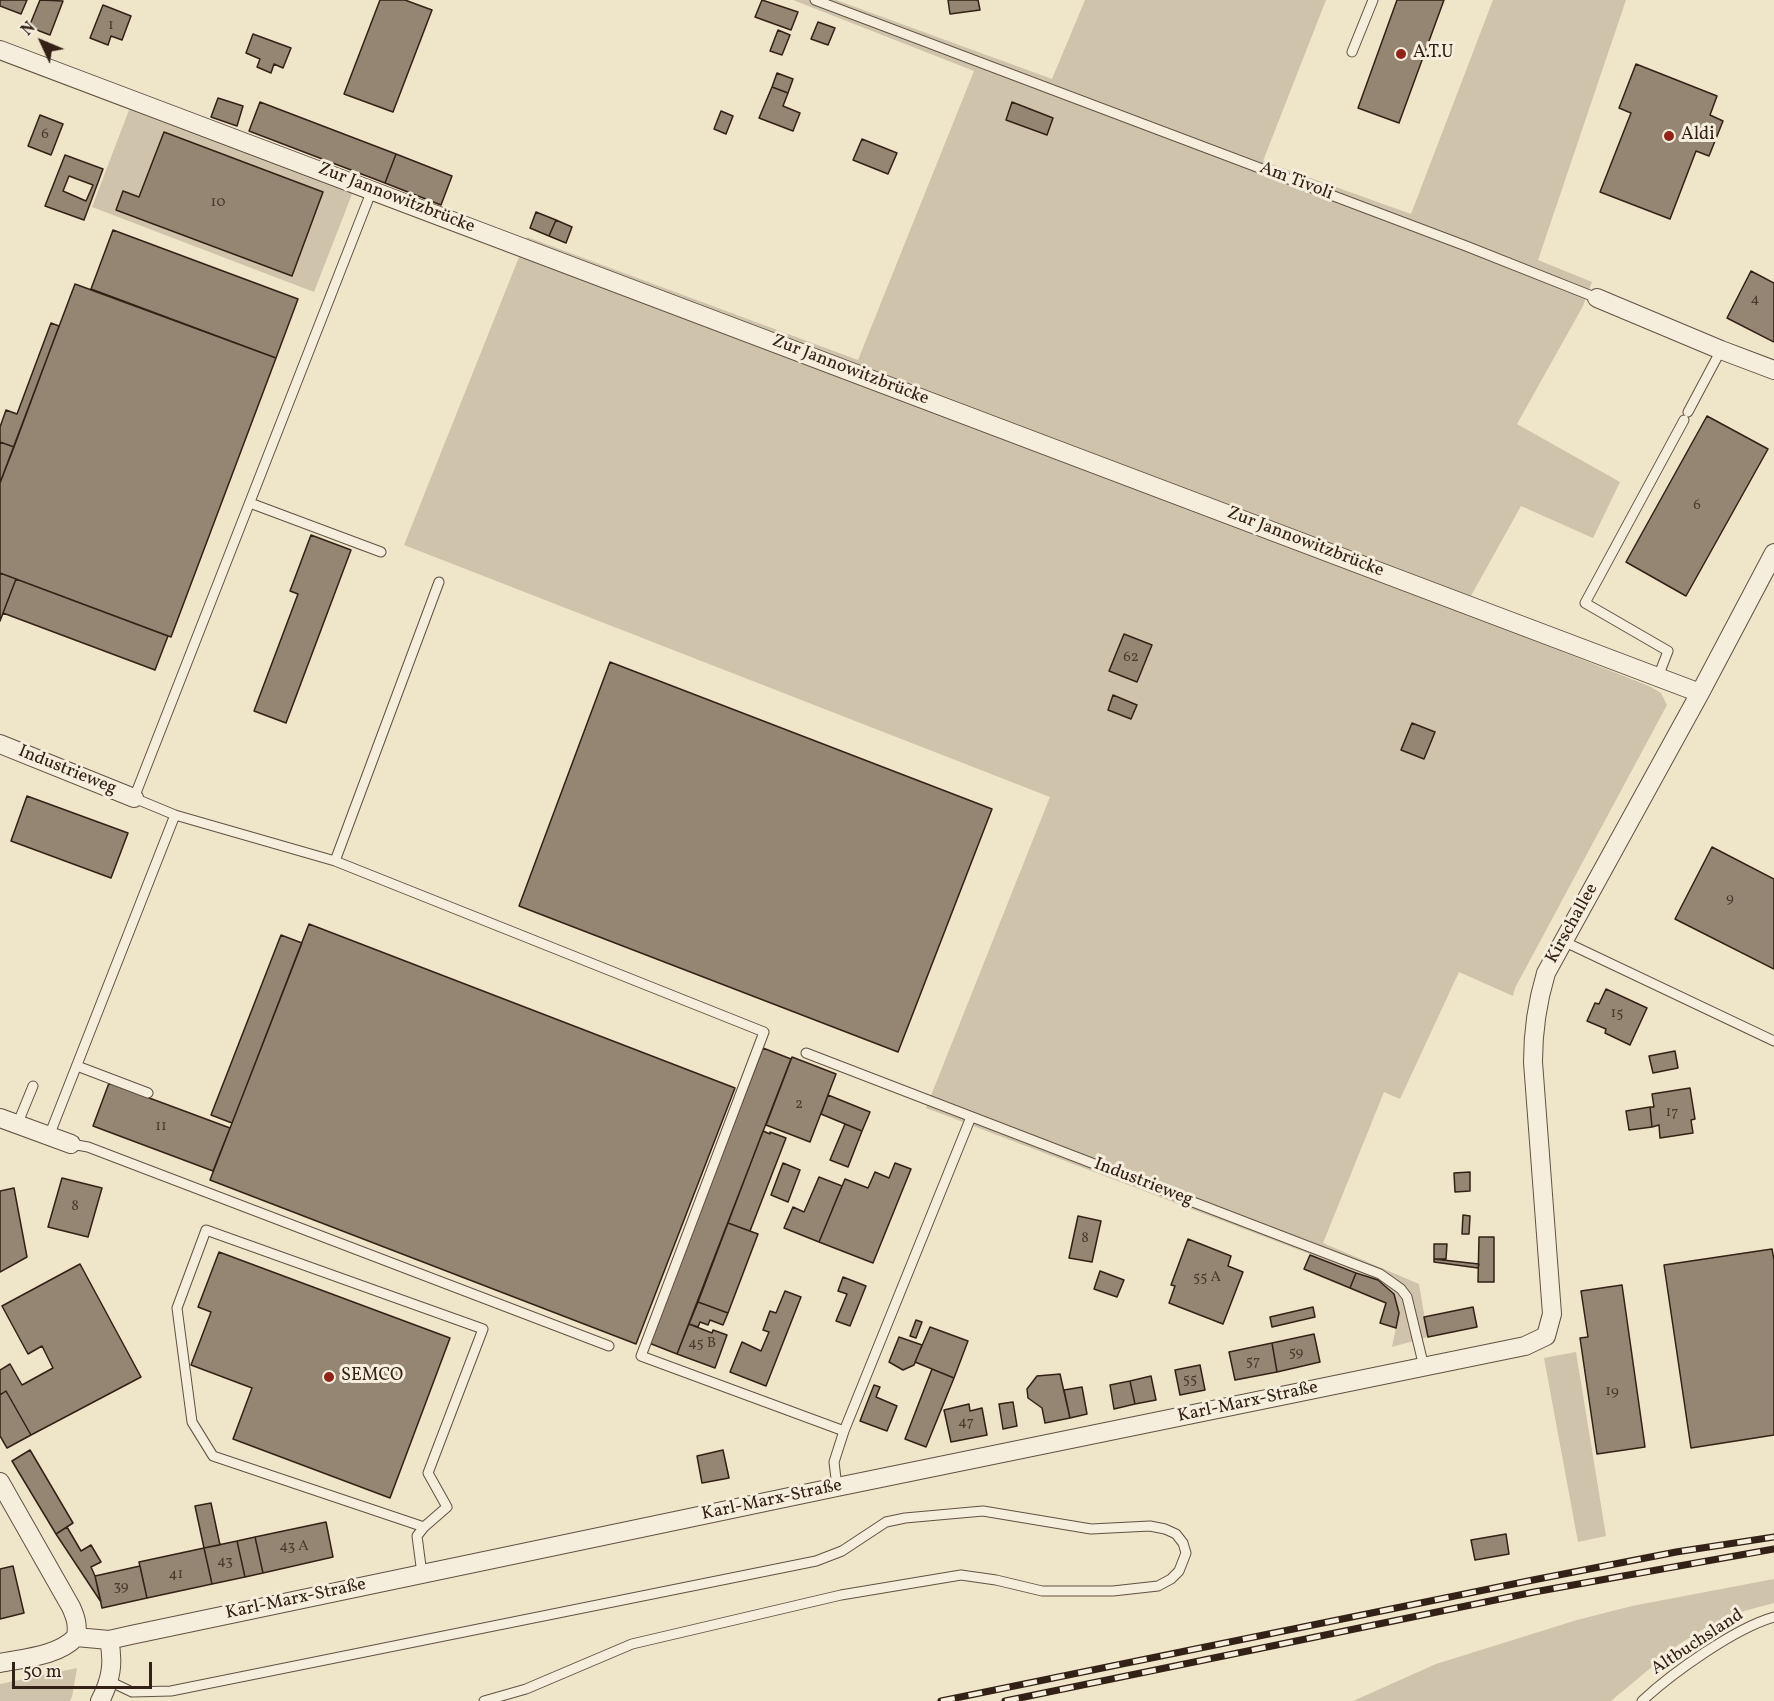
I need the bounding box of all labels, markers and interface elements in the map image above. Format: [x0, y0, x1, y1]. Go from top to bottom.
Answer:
north arrow [12, 12, 72, 72]
house number: 1 [108, 17, 114, 35]
text: N [17, 18, 41, 41]
place label: A.T.U [1413, 43, 1453, 65]
marker: A.T.U [1394, 47, 1408, 61]
place label: Aldi [1681, 125, 1715, 147]
house number: 6 [41, 126, 49, 144]
marker: Aldi [1662, 129, 1676, 143]
street label: Am Tivoli [1256, 158, 1336, 206]
street label: Zur Jannowitzbrücke [314, 159, 478, 239]
house number: 10 [211, 194, 225, 212]
house number: 4 [1751, 291, 1759, 309]
street label: Zur Jannowitzbrücke [768, 331, 932, 411]
house number: 6 [1693, 497, 1701, 515]
street label: Zur Jannowitzbrücke [1223, 503, 1387, 583]
house number: 62 [1123, 649, 1139, 667]
street label: Industrieweg [15, 741, 119, 801]
street label: Kirschallee [1542, 880, 1604, 968]
house number: 9 [1726, 890, 1734, 908]
house number: 15 [1610, 1005, 1624, 1023]
house number: 2 [795, 1096, 803, 1114]
house number: 17 [1665, 1104, 1679, 1122]
house number: 11 [155, 1118, 167, 1136]
street label: Industrieweg [1090, 1154, 1196, 1212]
house number: 8 [71, 1198, 79, 1216]
house number: 8 [1081, 1230, 1089, 1248]
house number: 55 A [1193, 1269, 1221, 1287]
house number: 45 B [688, 1335, 716, 1353]
house number: 59 [1289, 1344, 1303, 1362]
house number: 57 [1246, 1353, 1260, 1371]
place label: SEMCO [341, 1366, 403, 1388]
marker: SEMCO [322, 1370, 336, 1384]
house number: 55 [1183, 1371, 1197, 1389]
street label: Karl-Marx-Straße [1176, 1378, 1320, 1428]
house number: 19 [1605, 1383, 1619, 1401]
house number: 47 [958, 1414, 974, 1432]
street label: Karl-Marx-Straße [700, 1476, 844, 1526]
house number: 43 A [279, 1538, 309, 1556]
house number: 43 [217, 1553, 233, 1571]
house number: 41 [169, 1566, 183, 1584]
street label: Karl-Marx-Straße [224, 1575, 368, 1625]
house number: 39 [113, 1578, 129, 1596]
street label: Altbuchsland [1648, 1605, 1748, 1681]
scale bar [15, 1650, 154, 1688]
text: 50 m [23, 1660, 62, 1685]

